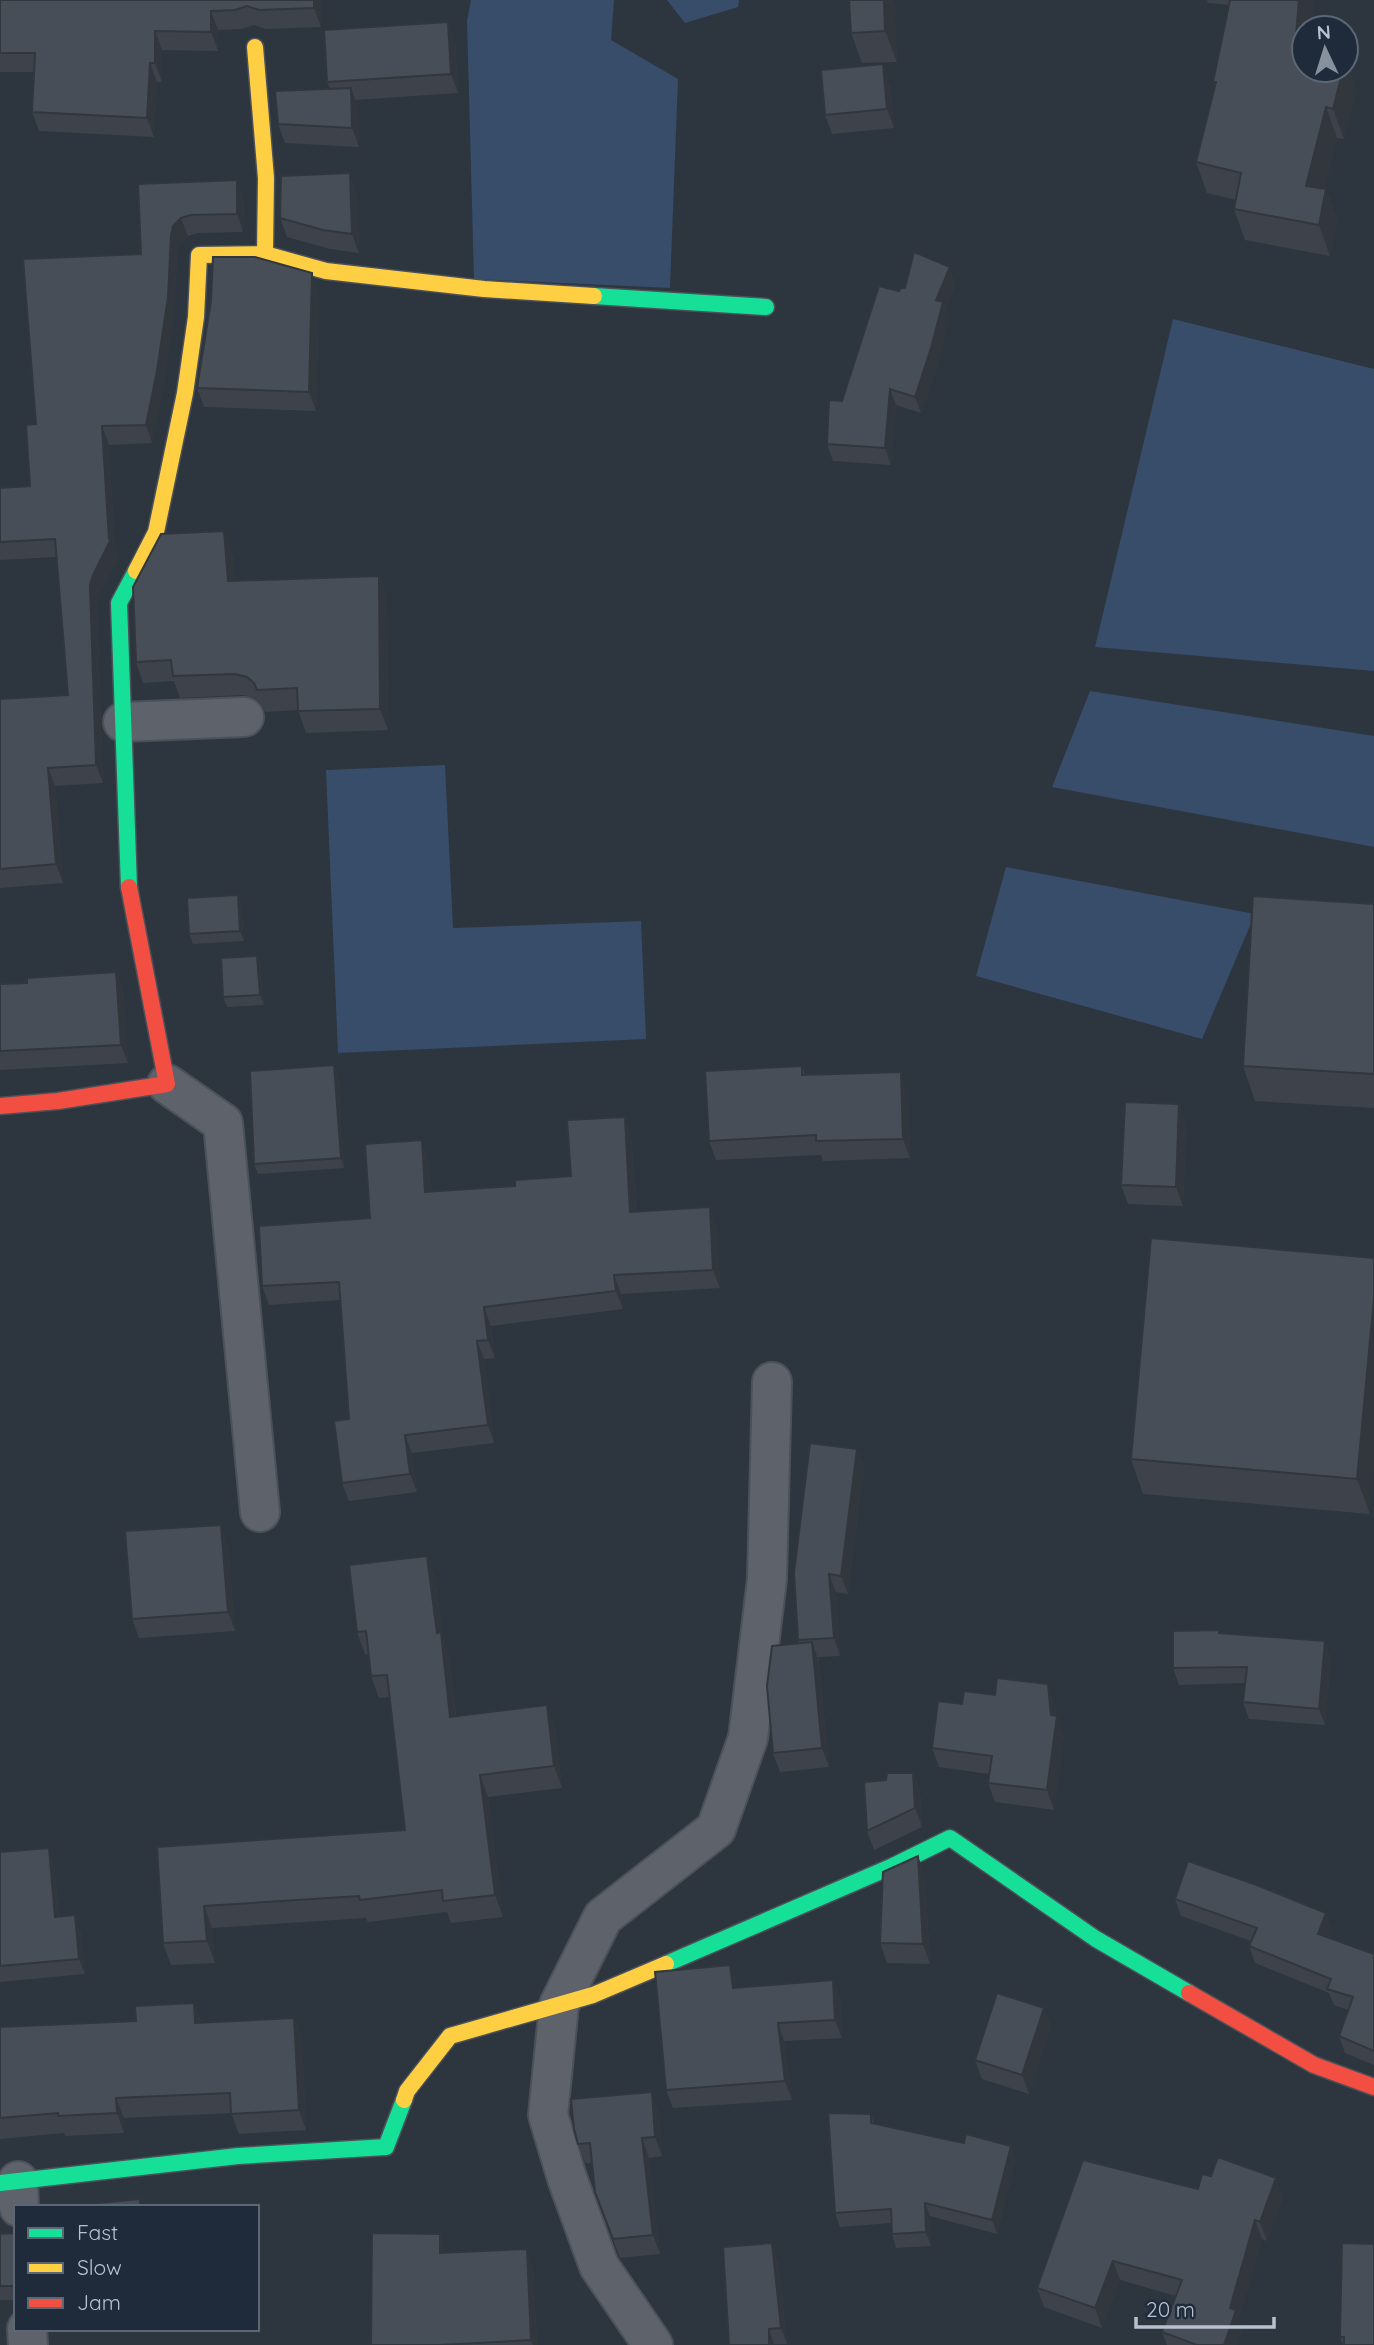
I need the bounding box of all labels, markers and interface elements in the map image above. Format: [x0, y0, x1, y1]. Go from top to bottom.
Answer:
north arrow [1290, 14, 1360, 84]
text: N [1316, 20, 1332, 44]
legend [14, 2205, 259, 2331]
text: Fast [77, 2219, 118, 2245]
text: Slow [77, 2254, 122, 2280]
scale bar [1136, 2286, 1274, 2330]
text: Jam [77, 2289, 121, 2315]
text: 20 m [1146, 2296, 1195, 2322]

